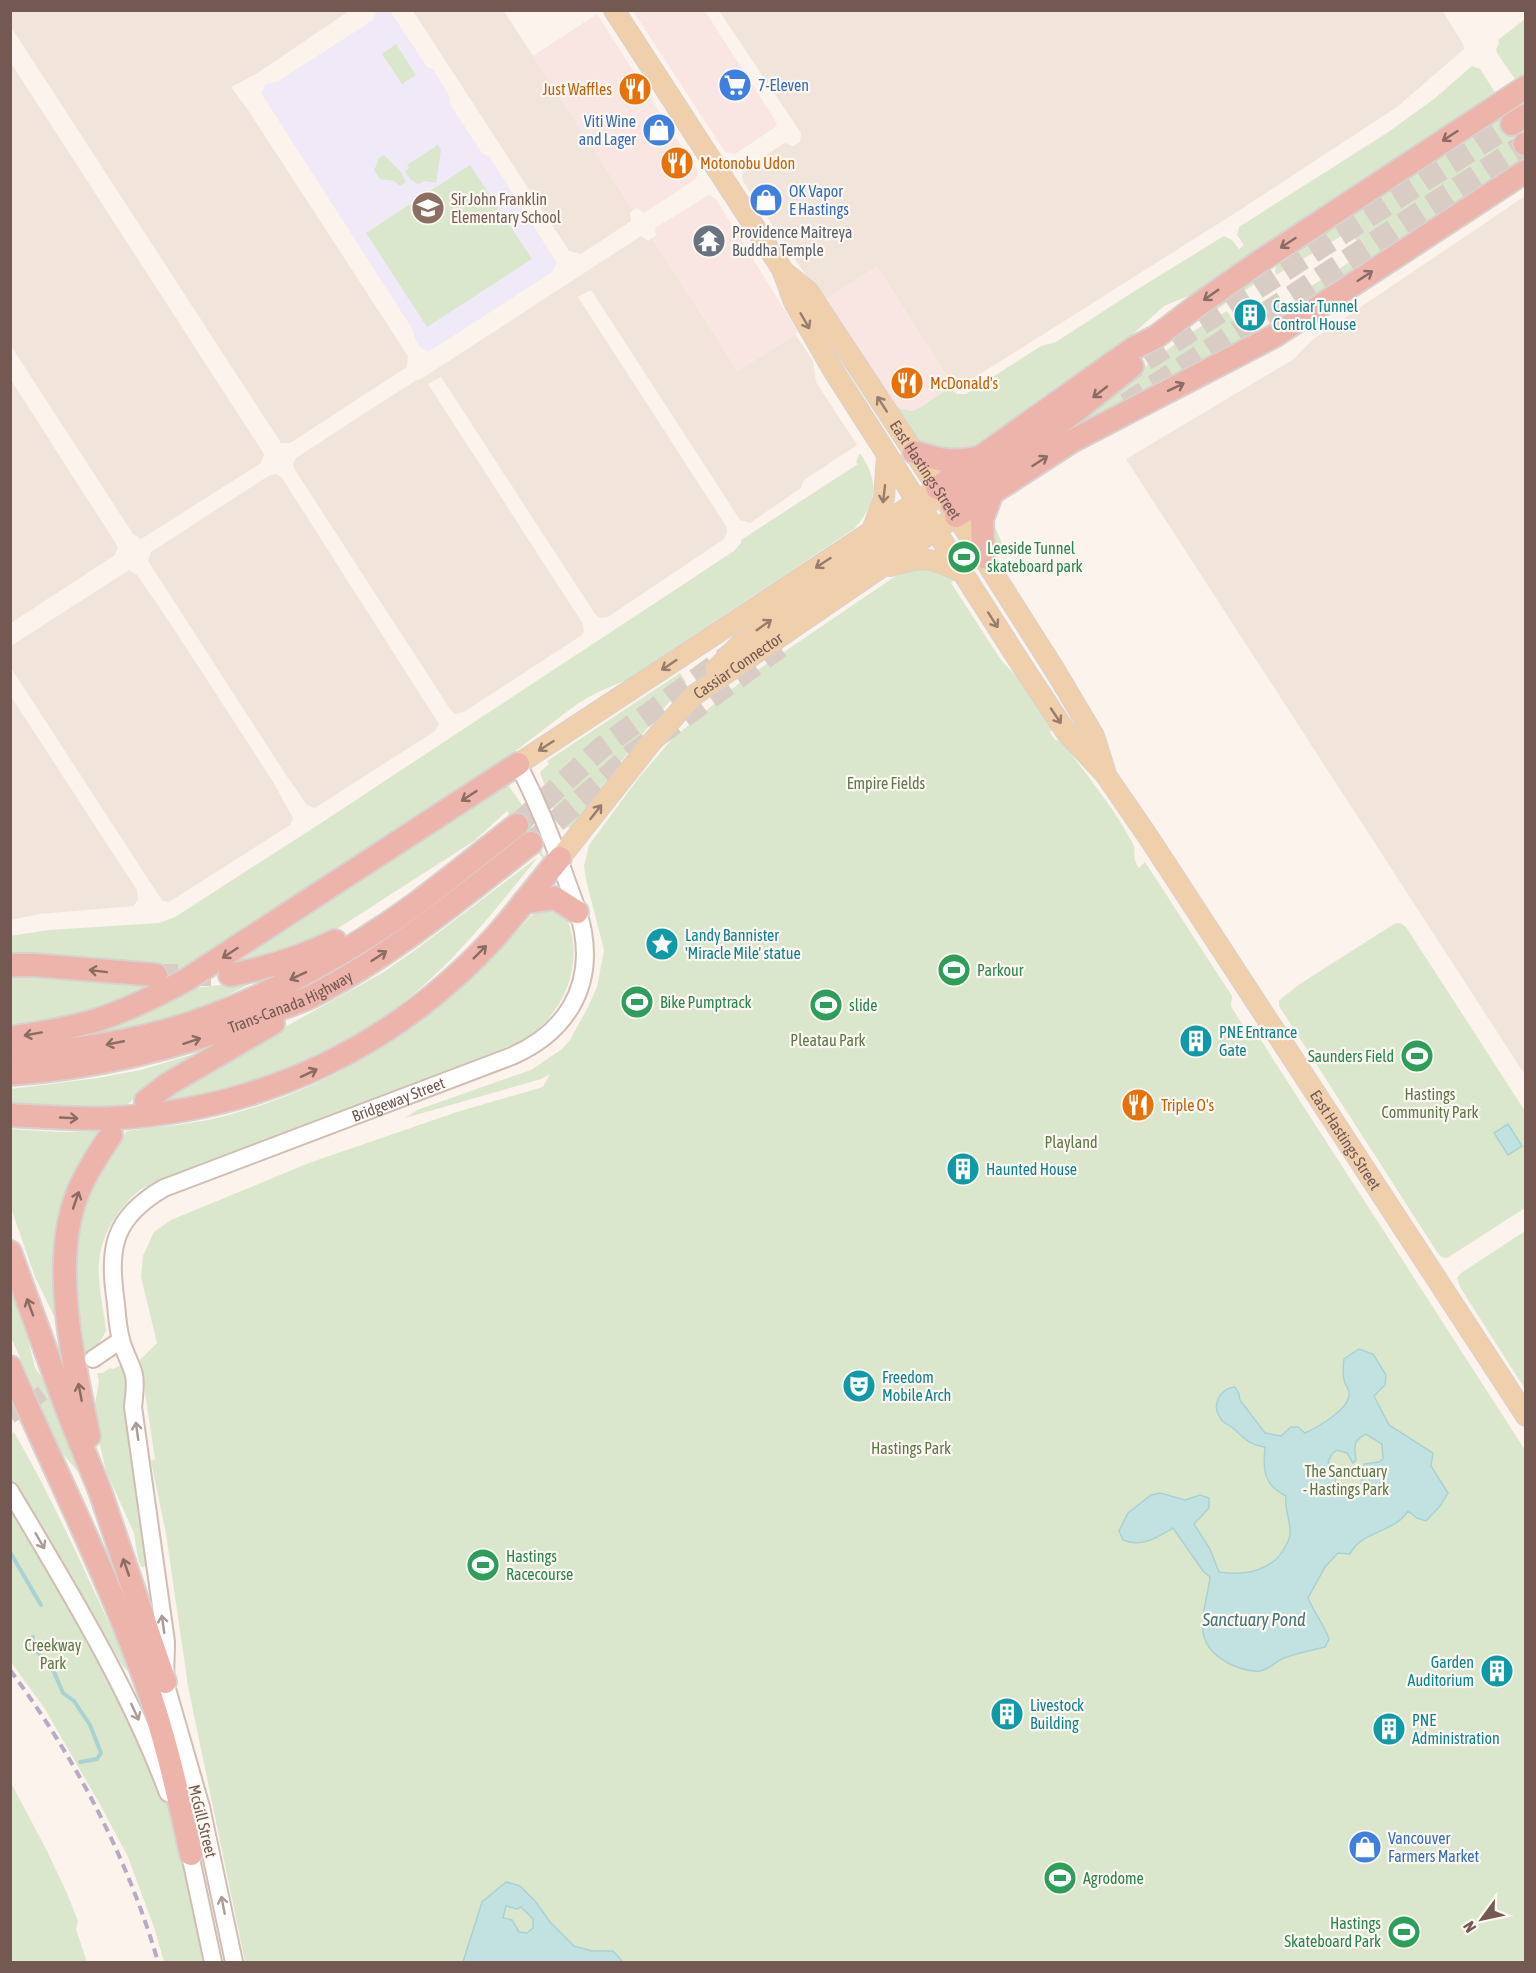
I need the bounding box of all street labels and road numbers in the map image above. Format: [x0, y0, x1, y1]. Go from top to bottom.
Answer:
street label: East Hastings Street [886, 417, 965, 523]
street label: Cassiar Connector [690, 628, 786, 702]
street label: Trans-Canada Highway [226, 967, 356, 1036]
street label: Bridgeway Street [349, 1073, 448, 1125]
street label: East Hastings Street [1307, 1087, 1385, 1193]
street label: McGill Street [185, 1783, 221, 1860]

